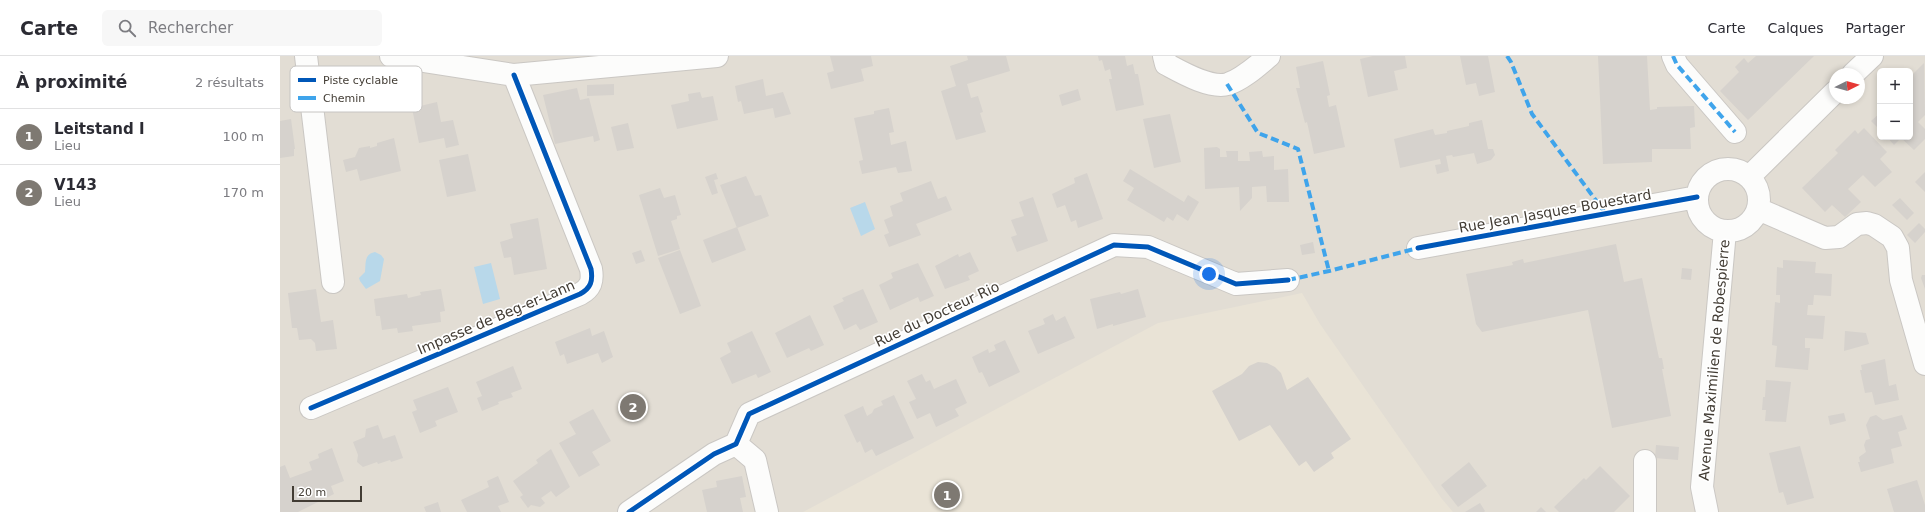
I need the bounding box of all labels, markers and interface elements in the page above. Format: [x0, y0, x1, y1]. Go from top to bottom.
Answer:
search box [102, 10, 382, 46]
text: Carte [20, 17, 78, 39]
icon: search [116, 17, 138, 39]
text: Rechercher [148, 19, 233, 37]
text: Carte [1707, 20, 1746, 36]
text: Calques [1768, 20, 1824, 36]
text: Partager [1846, 20, 1905, 36]
legend [290, 66, 422, 112]
north arrow [1829, 68, 1865, 104]
map controls [1877, 68, 1913, 140]
button: + [1877, 68, 1913, 104]
text: À proximité [16, 72, 127, 92]
text: Piste cyclable [323, 74, 398, 87]
text: 2 résultats [195, 75, 264, 90]
text: Chemin [323, 92, 365, 105]
button: − [1877, 104, 1913, 140]
text: Leitstand I [54, 120, 144, 138]
text: 1 [24, 129, 34, 144]
text: 100 m [222, 129, 264, 144]
text: Lieu [54, 138, 81, 153]
text: V143 [54, 176, 97, 194]
text: 2 [24, 185, 34, 200]
text: 170 m [222, 185, 264, 200]
street label: Rue Jean Jasques Bouestard [1457, 186, 1653, 236]
text: Lieu [54, 194, 81, 209]
street label: Avenue Maximilien de Robespierre [1695, 239, 1733, 481]
your location [1199, 264, 1219, 284]
street label: Impasse de Beg-er-Lann [415, 276, 577, 358]
street label: Rue du Docteur Rio [872, 278, 1002, 350]
pin: 2 [620, 392, 646, 422]
pin: 1 [934, 480, 960, 510]
scale bar [292, 484, 362, 503]
text: 20 m [298, 486, 326, 499]

